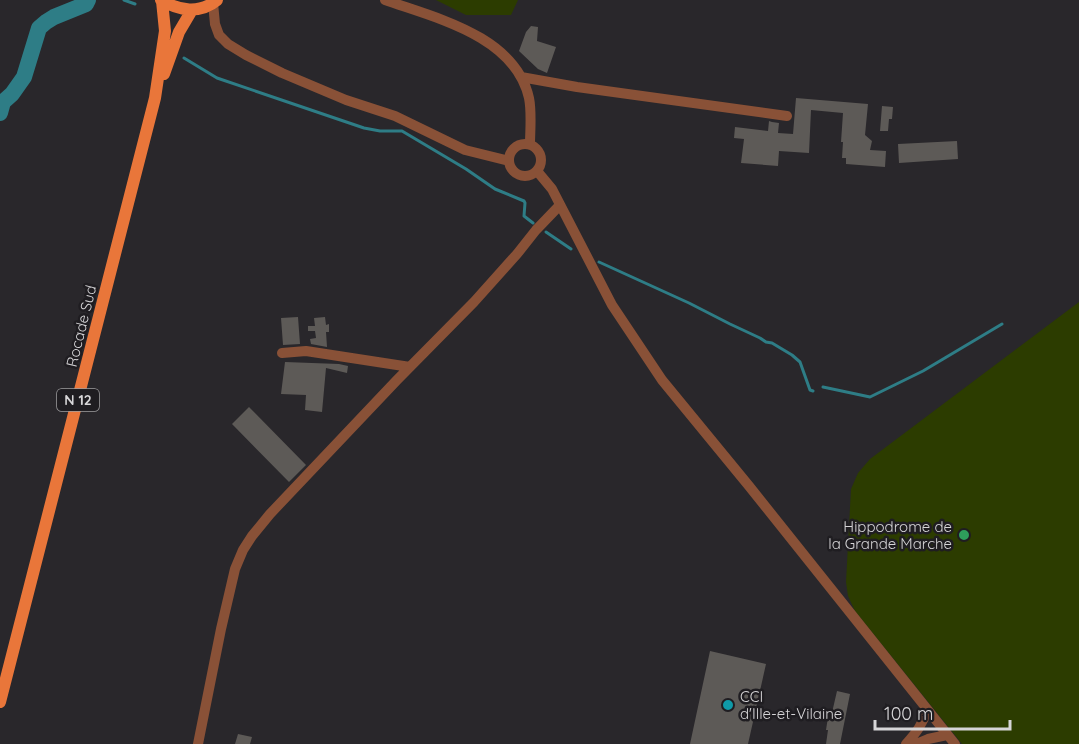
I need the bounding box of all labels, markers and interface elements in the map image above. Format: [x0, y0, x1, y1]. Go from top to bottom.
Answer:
street label: Rocade Sud [62, 283, 100, 369]
road number: N 12 [57, 389, 99, 411]
place label: Hippodrome de la Grande Marche [828, 517, 952, 553]
marker: Hippodrome de la Grande Marche [957, 528, 971, 542]
place label: CCI d'Ille-et-Vilaine [740, 687, 842, 723]
scale bar [875, 693, 1010, 731]
marker: CCI d'Ille-et-Vilaine [721, 698, 735, 712]
text: 100 m [884, 702, 933, 725]

